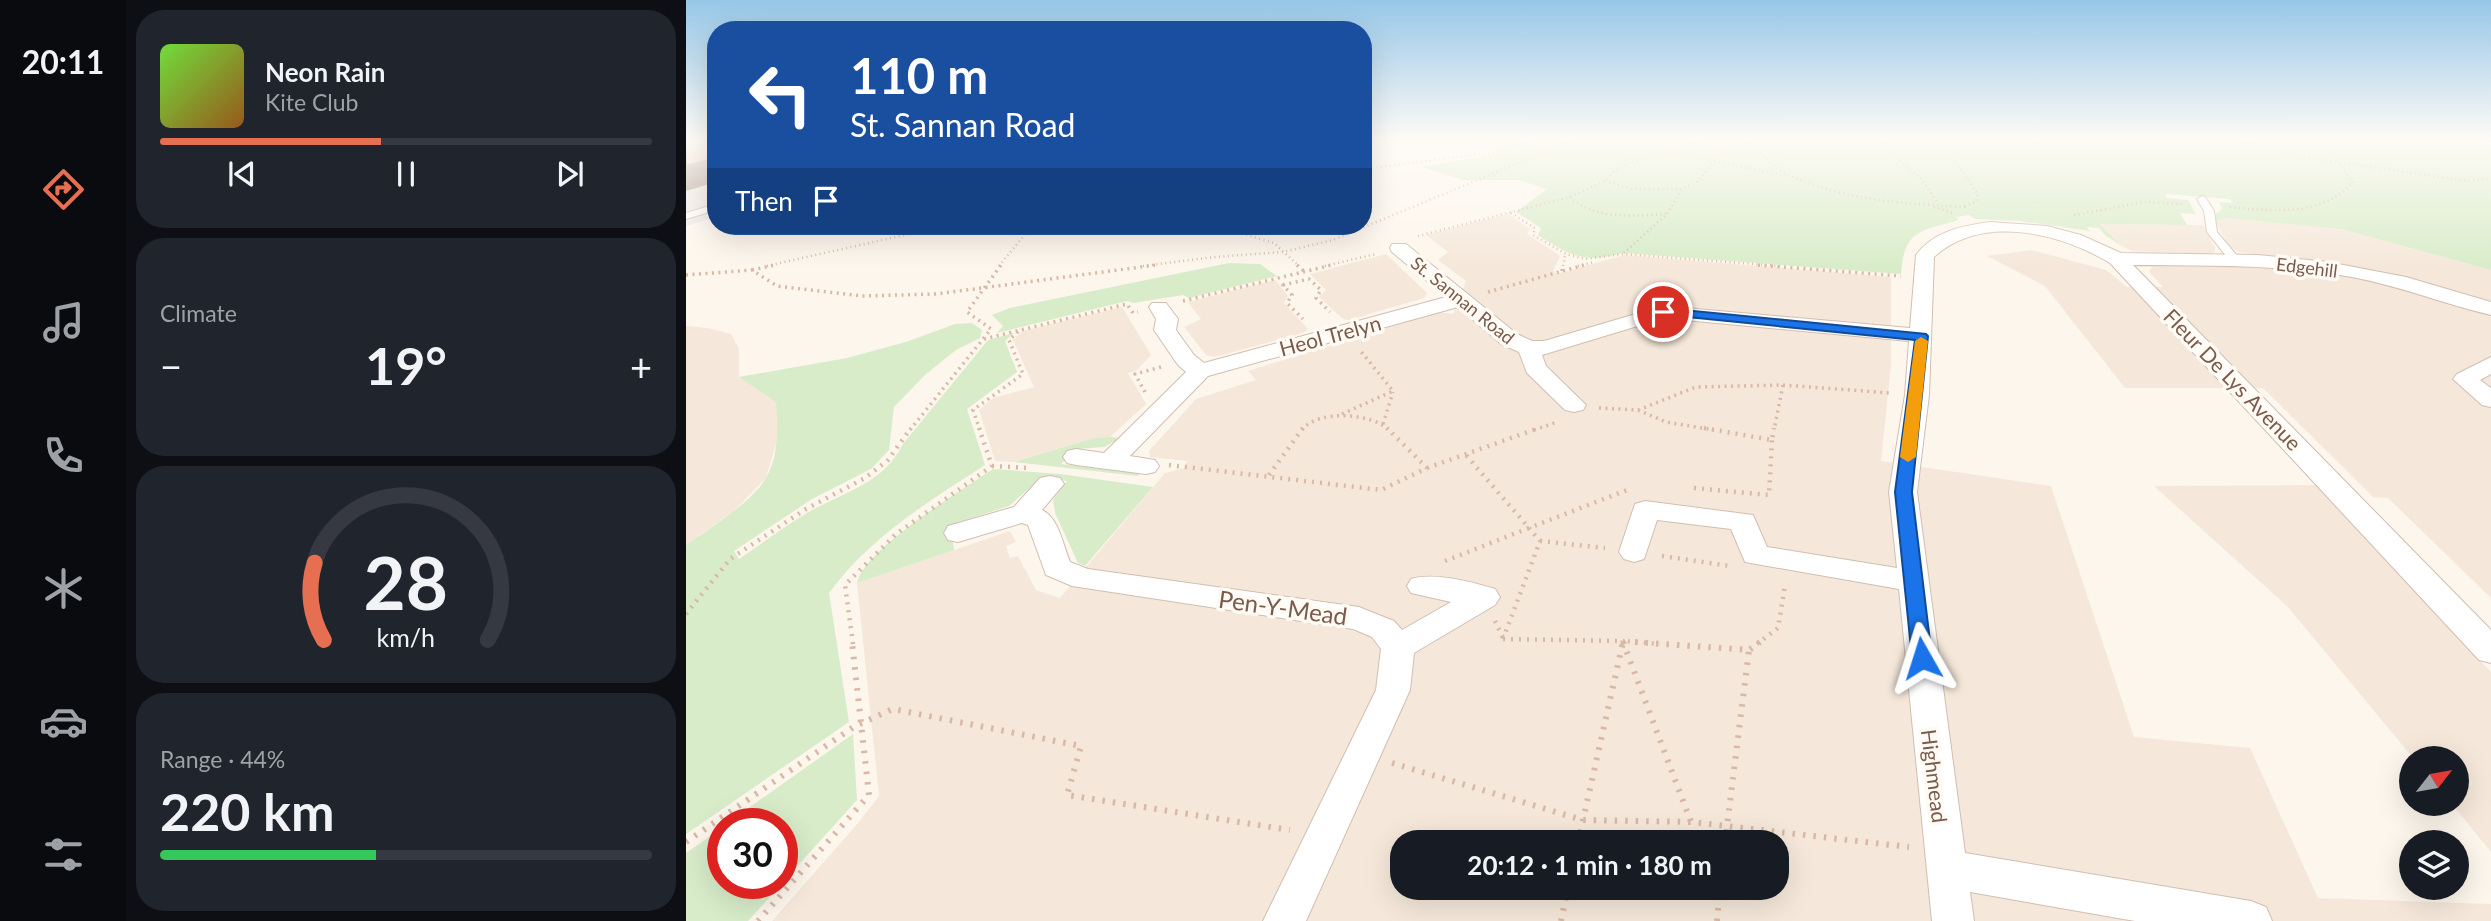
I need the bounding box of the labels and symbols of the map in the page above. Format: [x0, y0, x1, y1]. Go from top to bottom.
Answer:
street label: St. Sannan Road [1407, 252, 1519, 348]
street label: Edgehill [2275, 252, 2339, 282]
pin [1633, 282, 1693, 342]
street label: Fleur De Lys Avenue [2159, 303, 2307, 455]
street label: Heol Trelyn [1276, 309, 1384, 361]
street label: Pen-Y-Mead [1217, 584, 1349, 630]
position arrow [1885, 621, 1959, 695]
street label: Highmead [1917, 728, 1953, 824]
north arrow [2399, 746, 2469, 816]
speed limit sign: 30 [707, 808, 798, 899]

